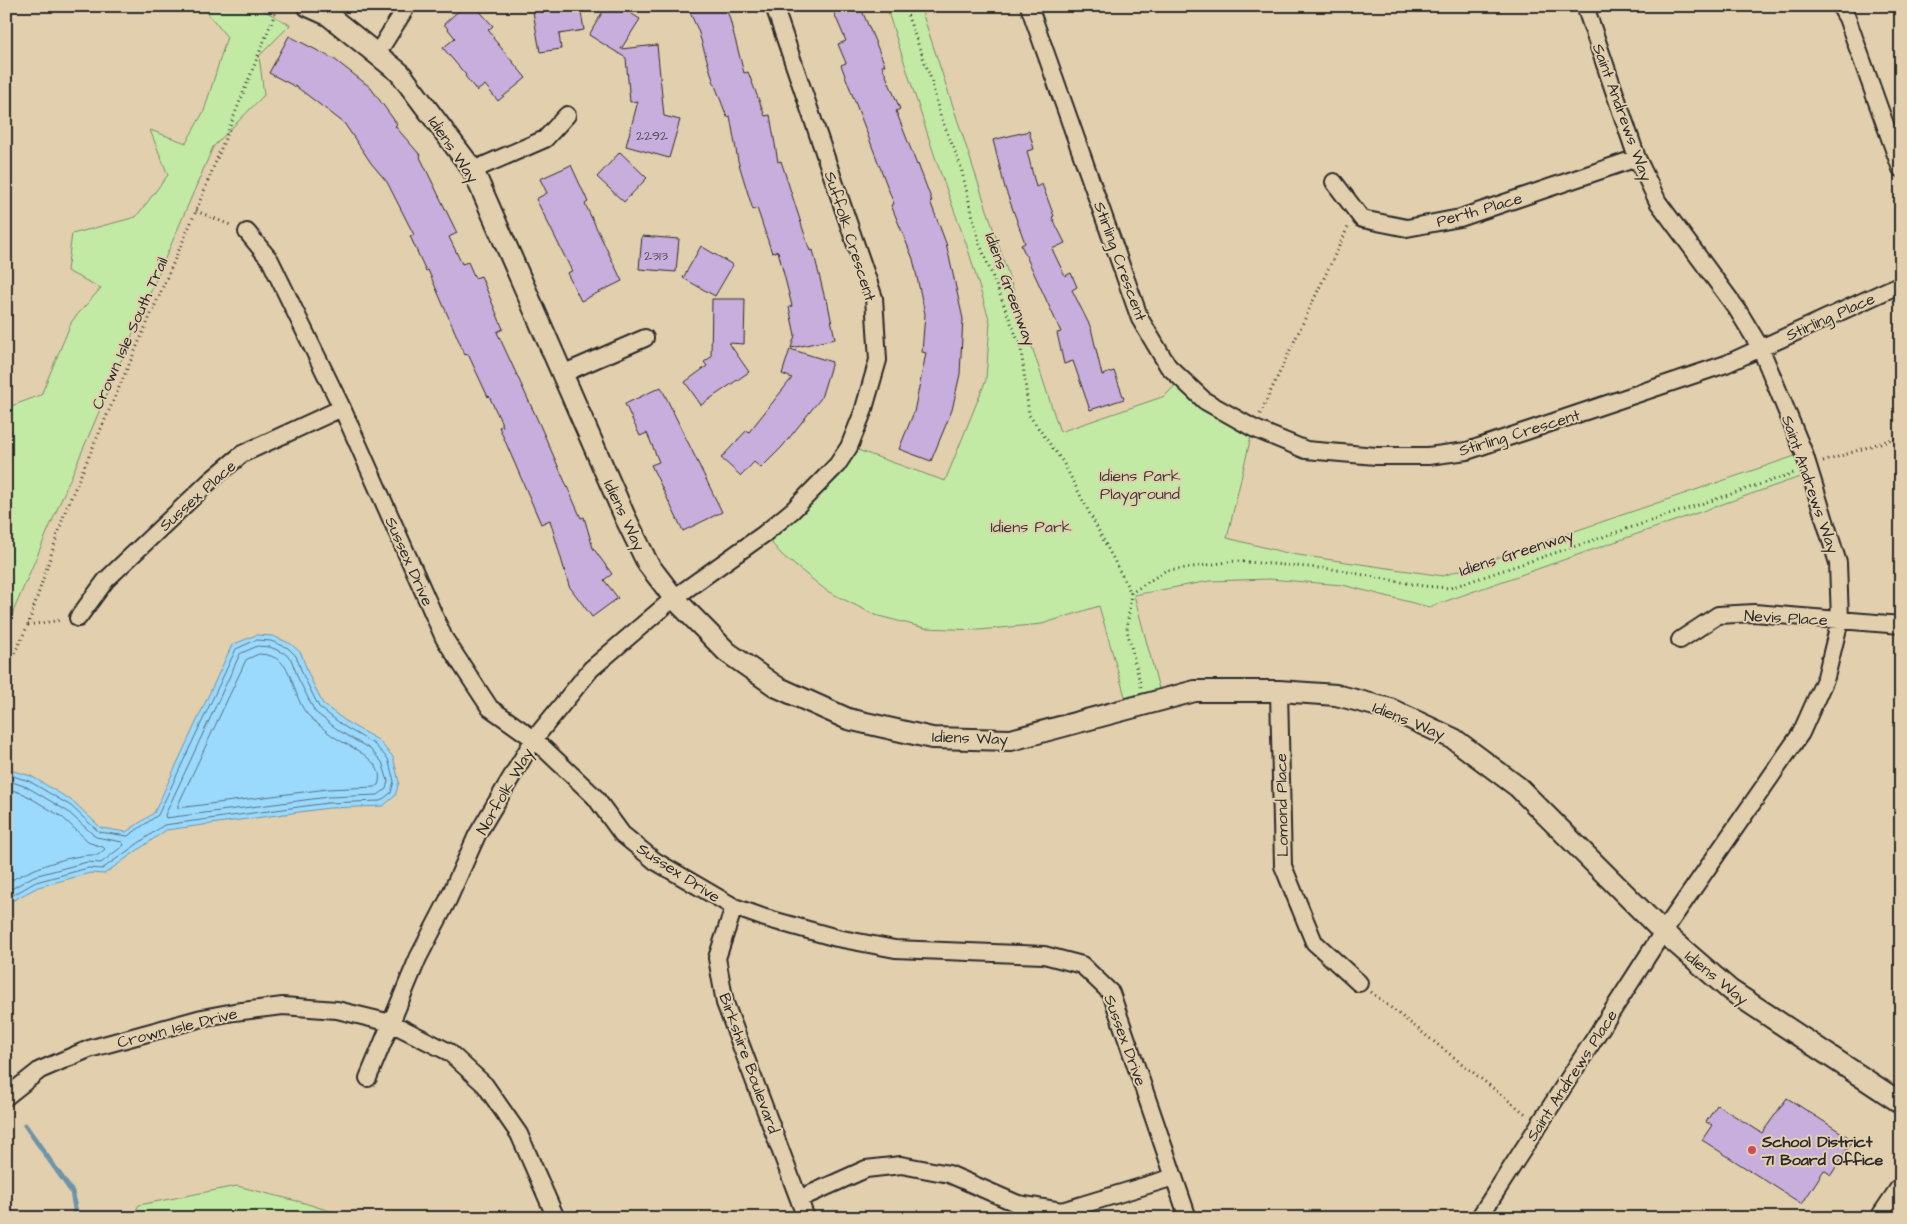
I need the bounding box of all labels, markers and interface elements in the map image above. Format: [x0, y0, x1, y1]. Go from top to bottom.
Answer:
street label: Saint Andrews Way [1586, 40, 1657, 185]
street label: Idiens Way [422, 112, 484, 188]
house number: 2292 [636, 126, 668, 146]
street label: Suffolk Crescent [819, 169, 882, 305]
street label: Perth Place [1434, 187, 1525, 233]
street label: Stirling Crescent [1087, 199, 1152, 325]
street label: Idiens Greenway [978, 230, 1041, 350]
house number: 2313 [644, 246, 668, 266]
street label: Crown Isle South Trail [86, 254, 173, 413]
street label: Stirling Place [1782, 287, 1879, 347]
street label: Stirling Crescent [1456, 404, 1583, 463]
street label: Saint Andrews Way [1775, 412, 1844, 557]
street label: Sussex Place [154, 455, 241, 536]
park label: Idiens Park Playground [1099, 465, 1181, 506]
street label: Idiens Way [597, 476, 650, 555]
street label: Sussex Drive [380, 513, 439, 610]
park label: Idiens Park [990, 516, 1072, 538]
street label: Idiens Greenway [1456, 524, 1577, 583]
street label: Nevis Place [1744, 605, 1829, 631]
street label: Idiens Way [1369, 696, 1448, 746]
street label: Idiens Way [932, 726, 1009, 751]
street label: Norfolk Way [471, 744, 540, 840]
street label: Lomond Place [1270, 753, 1294, 857]
street label: Sussex Drive [632, 838, 725, 908]
street label: Idiens Way [1679, 945, 1753, 1011]
street label: Birkshire Boulevard [713, 990, 785, 1137]
street label: Sussex Drive [1098, 992, 1152, 1089]
street label: Crown Isle Drive [115, 1002, 240, 1054]
street label: Saint Andrews Place [1521, 1005, 1623, 1146]
place label: School District 71 Board Office [1761, 1131, 1884, 1171]
marker: School District 71 Board Office [1746, 1144, 1758, 1156]

